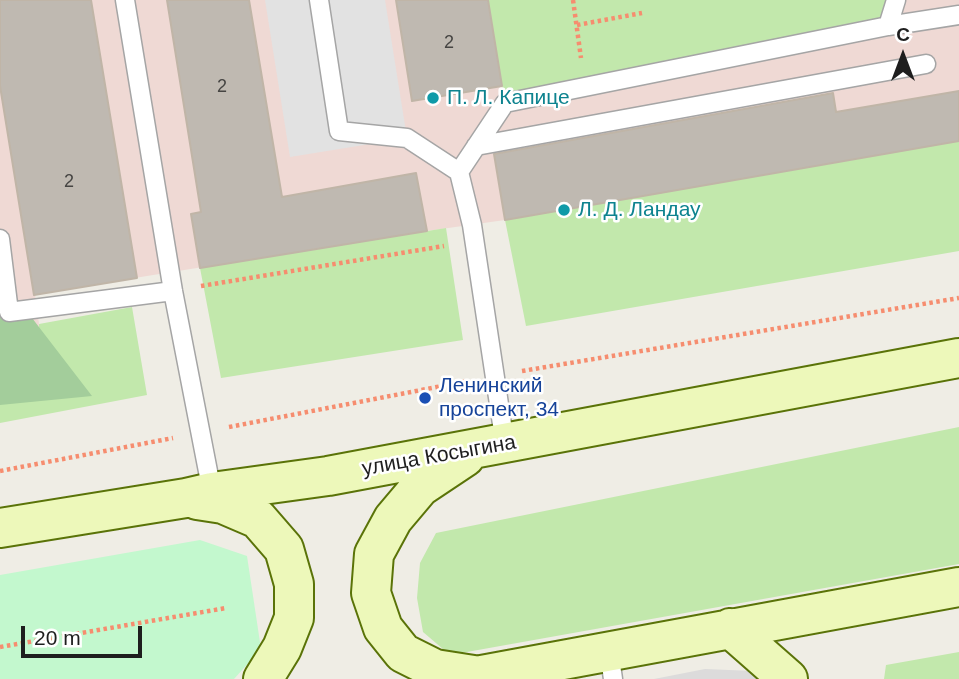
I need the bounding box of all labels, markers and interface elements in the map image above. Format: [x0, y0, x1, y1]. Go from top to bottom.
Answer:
north arrow [868, 21, 938, 91]
text: С [896, 24, 910, 45]
house number: 2 [444, 32, 454, 54]
house number: 2 [217, 76, 227, 98]
place label: П. Л. Капице [447, 85, 570, 111]
marker: П. Л. Капице [425, 90, 441, 106]
house number: 2 [64, 171, 74, 193]
place label: Л. Д. Ландау [578, 197, 701, 223]
marker: Л. Д. Ландау [556, 202, 572, 218]
place label: Ленинский проспект, 34 [439, 373, 559, 423]
marker: Ленинский проспект, 34 [417, 390, 433, 406]
street label: улица Косыгина [360, 430, 518, 482]
scale bar [24, 612, 145, 656]
text: 20 m [34, 626, 81, 649]

